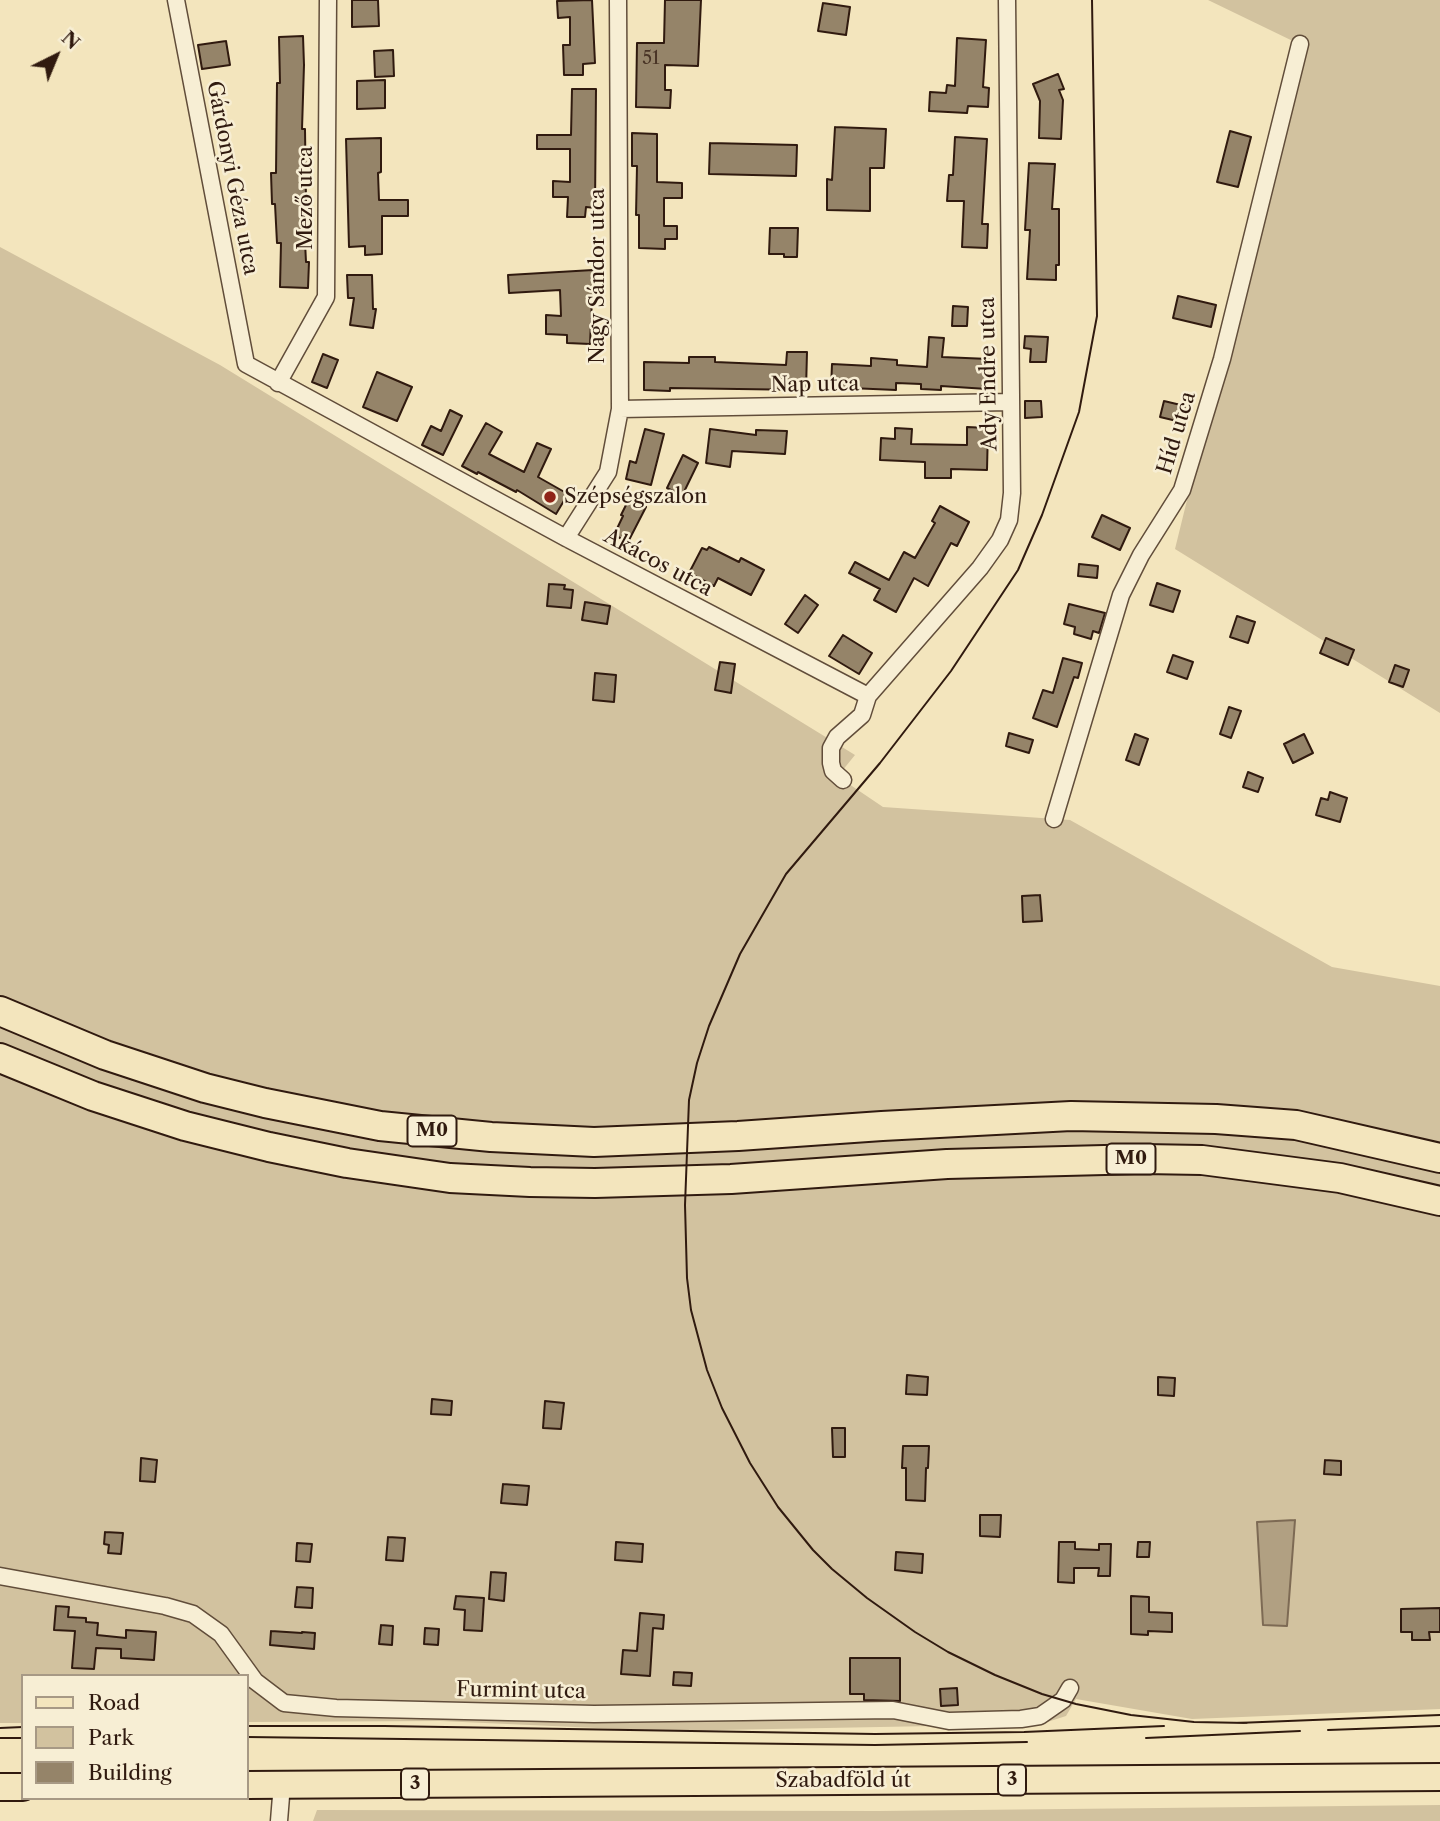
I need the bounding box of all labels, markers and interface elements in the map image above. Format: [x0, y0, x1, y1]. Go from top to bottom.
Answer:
north arrow [21, 21, 91, 91]
text: N [57, 26, 85, 54]
house number: 51 [642, 48, 660, 70]
street label: Gárdonyi Géza utca [201, 79, 263, 277]
street label: Mező utca [293, 146, 319, 250]
street label: Nagy Sándor utca [585, 188, 611, 364]
street label: Ady Endre utca [975, 297, 1003, 451]
street label: Nap utca [770, 372, 860, 398]
street label: Híd utca [1152, 389, 1202, 477]
place label: Szépségszalon [564, 484, 707, 510]
marker: Szépségszalon [542, 489, 558, 505]
street label: Akácos utca [599, 524, 717, 602]
road number: M0 [408, 1116, 457, 1147]
road number: M0 [1106, 1144, 1156, 1175]
legend [21, 1674, 248, 1800]
street label: Furmint utca [456, 1677, 586, 1705]
text: Road [88, 1690, 140, 1715]
text: Park [88, 1725, 134, 1750]
text: Building [88, 1760, 172, 1785]
road number: 3 [998, 1764, 1026, 1796]
road number: 3 [401, 1768, 429, 1800]
street label: Szabadföld út [775, 1768, 911, 1794]

